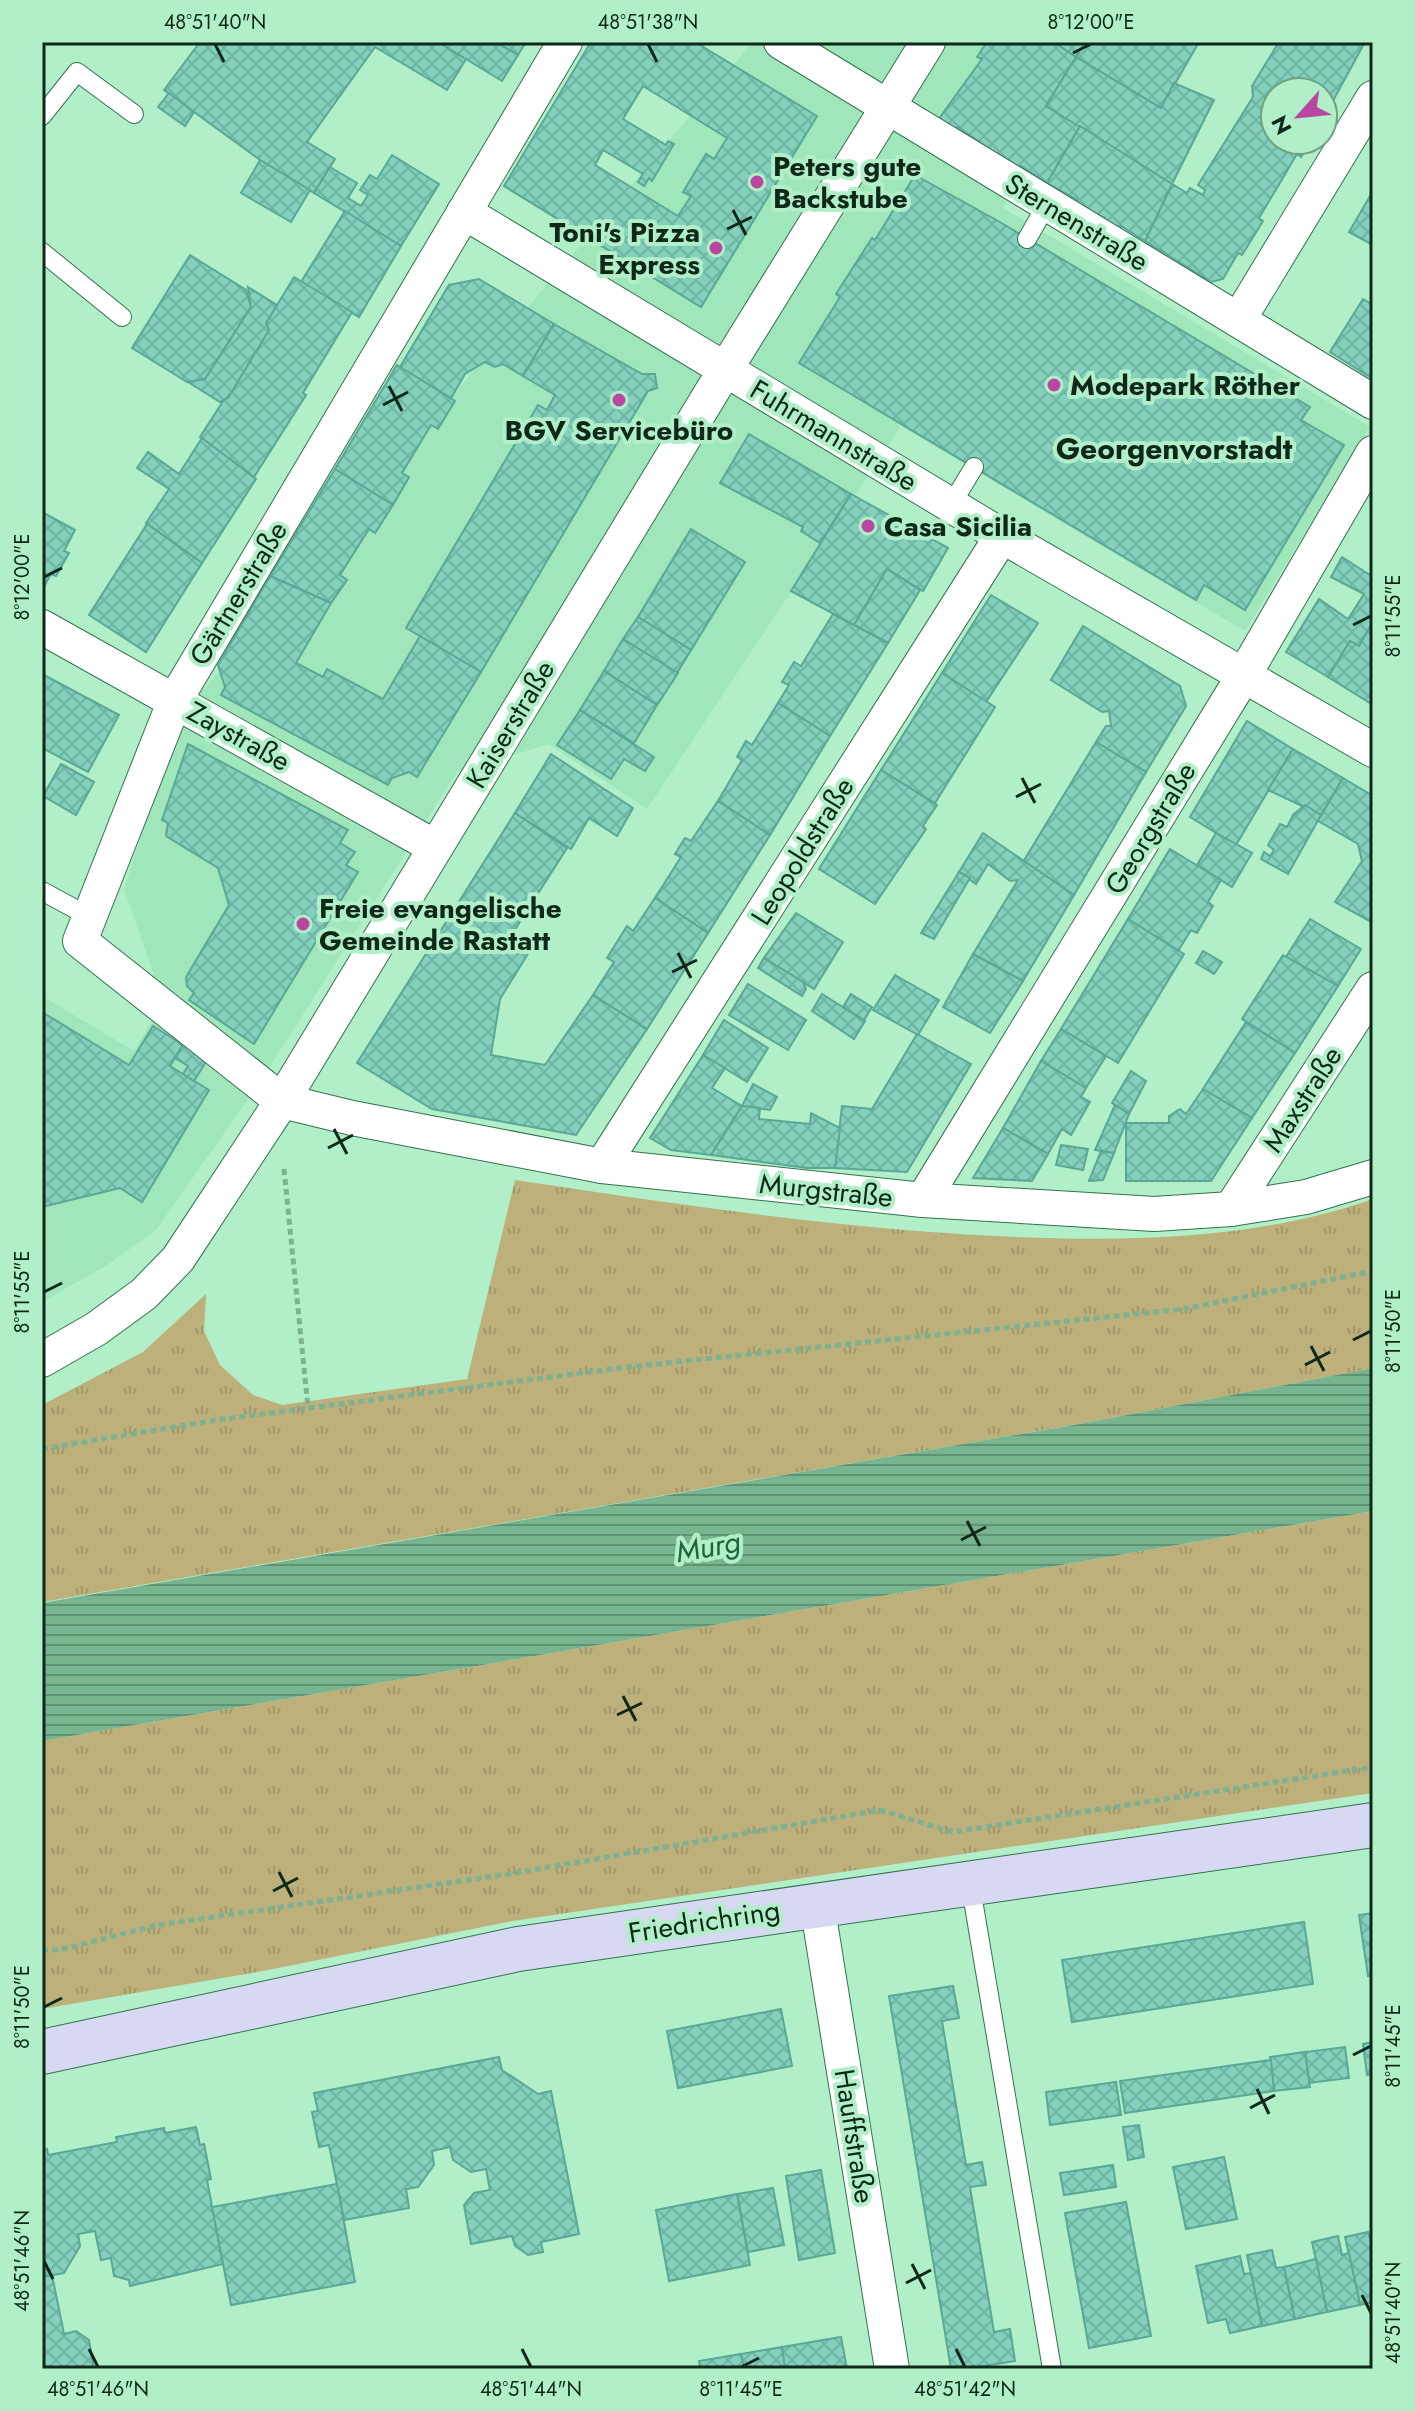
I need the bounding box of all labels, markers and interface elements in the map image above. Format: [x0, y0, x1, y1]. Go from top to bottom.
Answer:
text: 48°51'40"N [164, 8, 266, 37]
text: 48°51'38"N [598, 8, 698, 37]
text: 8°12'00"E [1048, 8, 1134, 37]
north arrow [1259, 76, 1339, 156]
text: N [1263, 110, 1299, 140]
place label: Peters gute Backstube [773, 146, 921, 219]
street label: Sternenstraße [997, 163, 1156, 282]
marker: Peters gute Backstube [748, 173, 766, 191]
place label: Toni's Pizza Express [549, 212, 700, 285]
marker: Toni's Pizza Express [707, 239, 725, 257]
place label: Modepark Röther [1070, 365, 1301, 406]
street label: Fuhrmannstraße [742, 369, 925, 502]
marker: Modepark Röther [1045, 376, 1063, 394]
marker: BGV Servicebüro [610, 391, 628, 409]
place label: BGV Servicebüro [505, 410, 733, 451]
district label: Georgenvorstadt [1056, 427, 1293, 470]
place label: Casa Sicilia [884, 506, 1032, 547]
street label: Gärtnerstraße [179, 513, 298, 673]
marker: Casa Sicilia [859, 517, 877, 535]
text: 8°12'00"E [8, 534, 37, 620]
text: 8°11'55"E [1379, 574, 1408, 658]
street label: Kaiserstraße [456, 652, 565, 796]
street label: Zaystraße [180, 691, 298, 782]
street label: Georgstraße [1095, 754, 1206, 902]
street label: Leopoldstraße [741, 769, 864, 933]
place label: Freie evangelische Gemeinde Rastatt [319, 888, 562, 961]
marker: Freie evangelische Gemeinde Rastatt [294, 915, 312, 933]
street label: Maxstraße [1253, 1038, 1352, 1160]
street label: Murgstraße [757, 1163, 895, 1218]
text: 8°11'55"E [8, 1250, 37, 1334]
text: 8°11'50"E [1379, 1289, 1408, 1373]
water label: Murg [672, 1520, 744, 1573]
street label: Friedrichring [625, 1889, 783, 1954]
text: 8°11'50"E [8, 1965, 37, 2049]
text: 8°11'45"E [1379, 2004, 1408, 2088]
street label: Hauffstraße [824, 2066, 885, 2206]
text: 48°51'46"N [8, 2210, 37, 2312]
text: 48°51'40"N [1379, 2262, 1408, 2364]
text: 48°51'46"N [47, 2375, 149, 2404]
text: 48°51'44"N [480, 2375, 582, 2404]
text: 8°11'45"E [699, 2375, 783, 2404]
text: 48°51'42"N [914, 2375, 1016, 2404]

